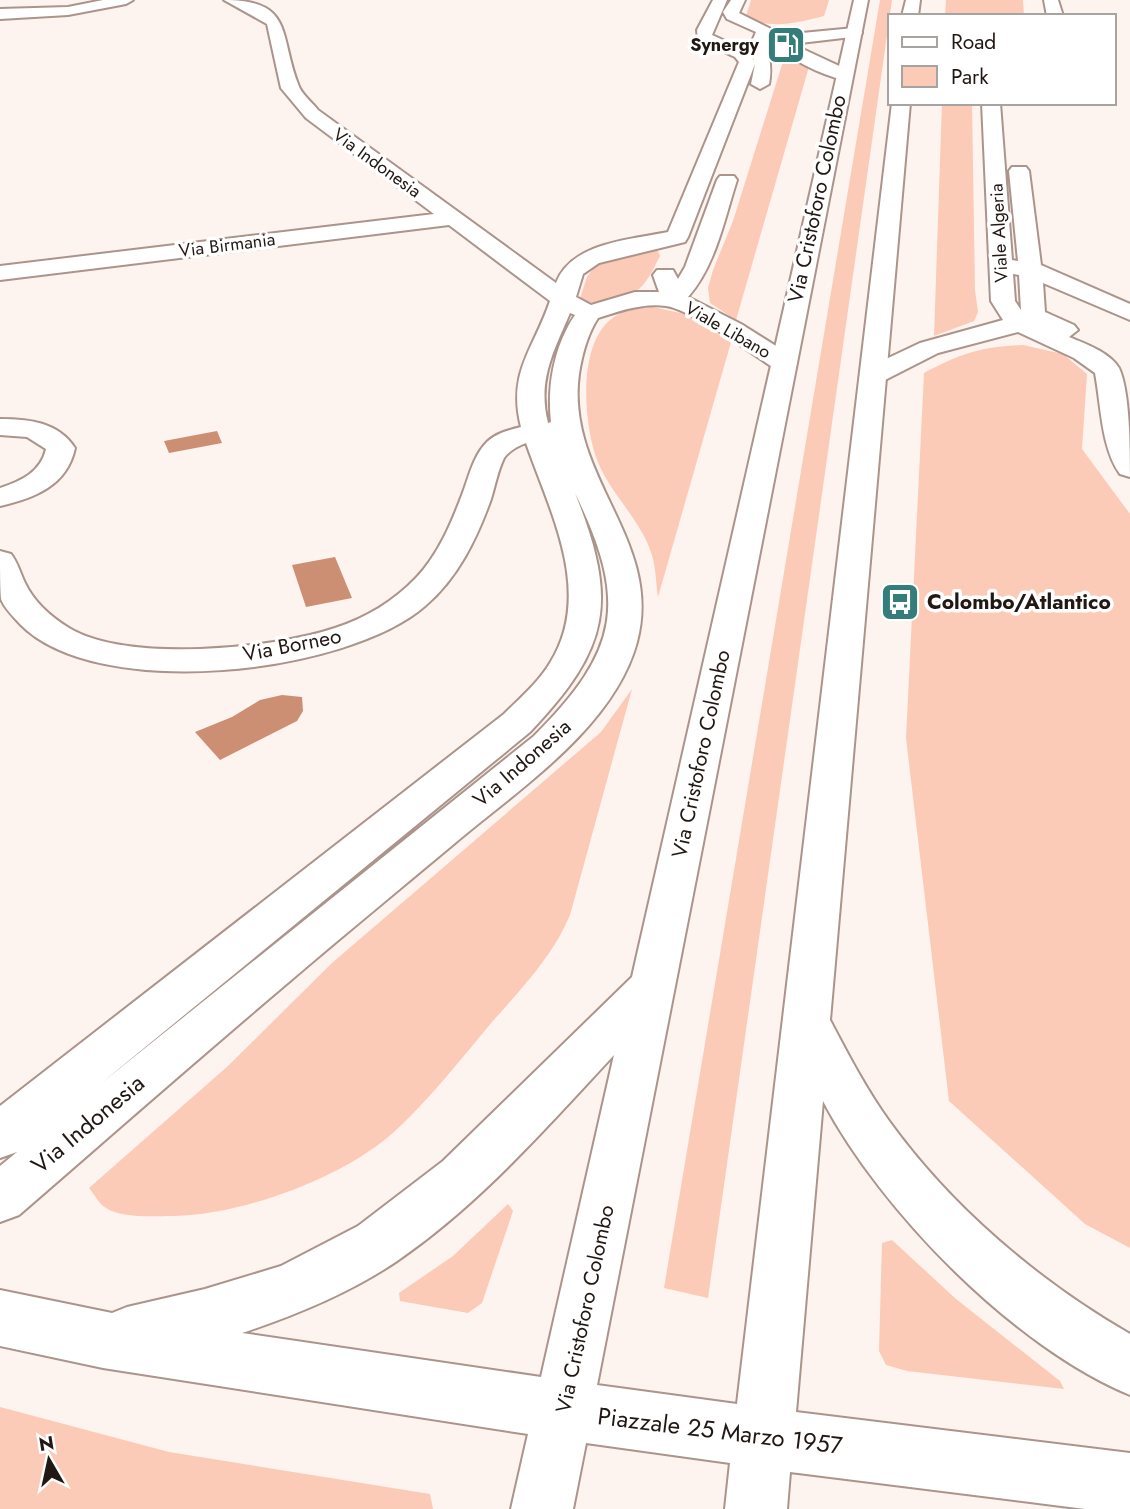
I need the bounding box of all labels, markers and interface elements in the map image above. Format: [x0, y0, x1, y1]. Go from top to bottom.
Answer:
legend [888, 14, 1116, 105]
fuel station icon: Synergy [765, 24, 807, 66]
text: Road [951, 27, 996, 57]
place label: Synergy [690, 32, 760, 58]
text: Park [951, 62, 989, 92]
street label: Via Cristoforo Colombo [780, 92, 854, 306]
street label: Via Indonesia [327, 122, 427, 204]
street label: Viale Algeria [983, 183, 1015, 283]
street label: Via Birmania [177, 226, 277, 264]
street label: Viale Libano [680, 295, 776, 365]
bus stop icon: Colombo/Atlantico [879, 581, 921, 623]
place label: Colombo/Atlantico [927, 587, 1111, 617]
street label: Via Borneo [240, 621, 344, 669]
street label: Via Cristoforo Colombo [664, 647, 738, 861]
street label: Via Indonesia [466, 712, 578, 814]
street label: Via Indonesia [23, 1066, 152, 1182]
street label: Via Cristoforo Colombo [548, 1202, 622, 1416]
street label: Piazzale 25 Marzo 1957 [596, 1398, 845, 1463]
north arrow [14, 1425, 84, 1495]
text: N [37, 1429, 56, 1458]

